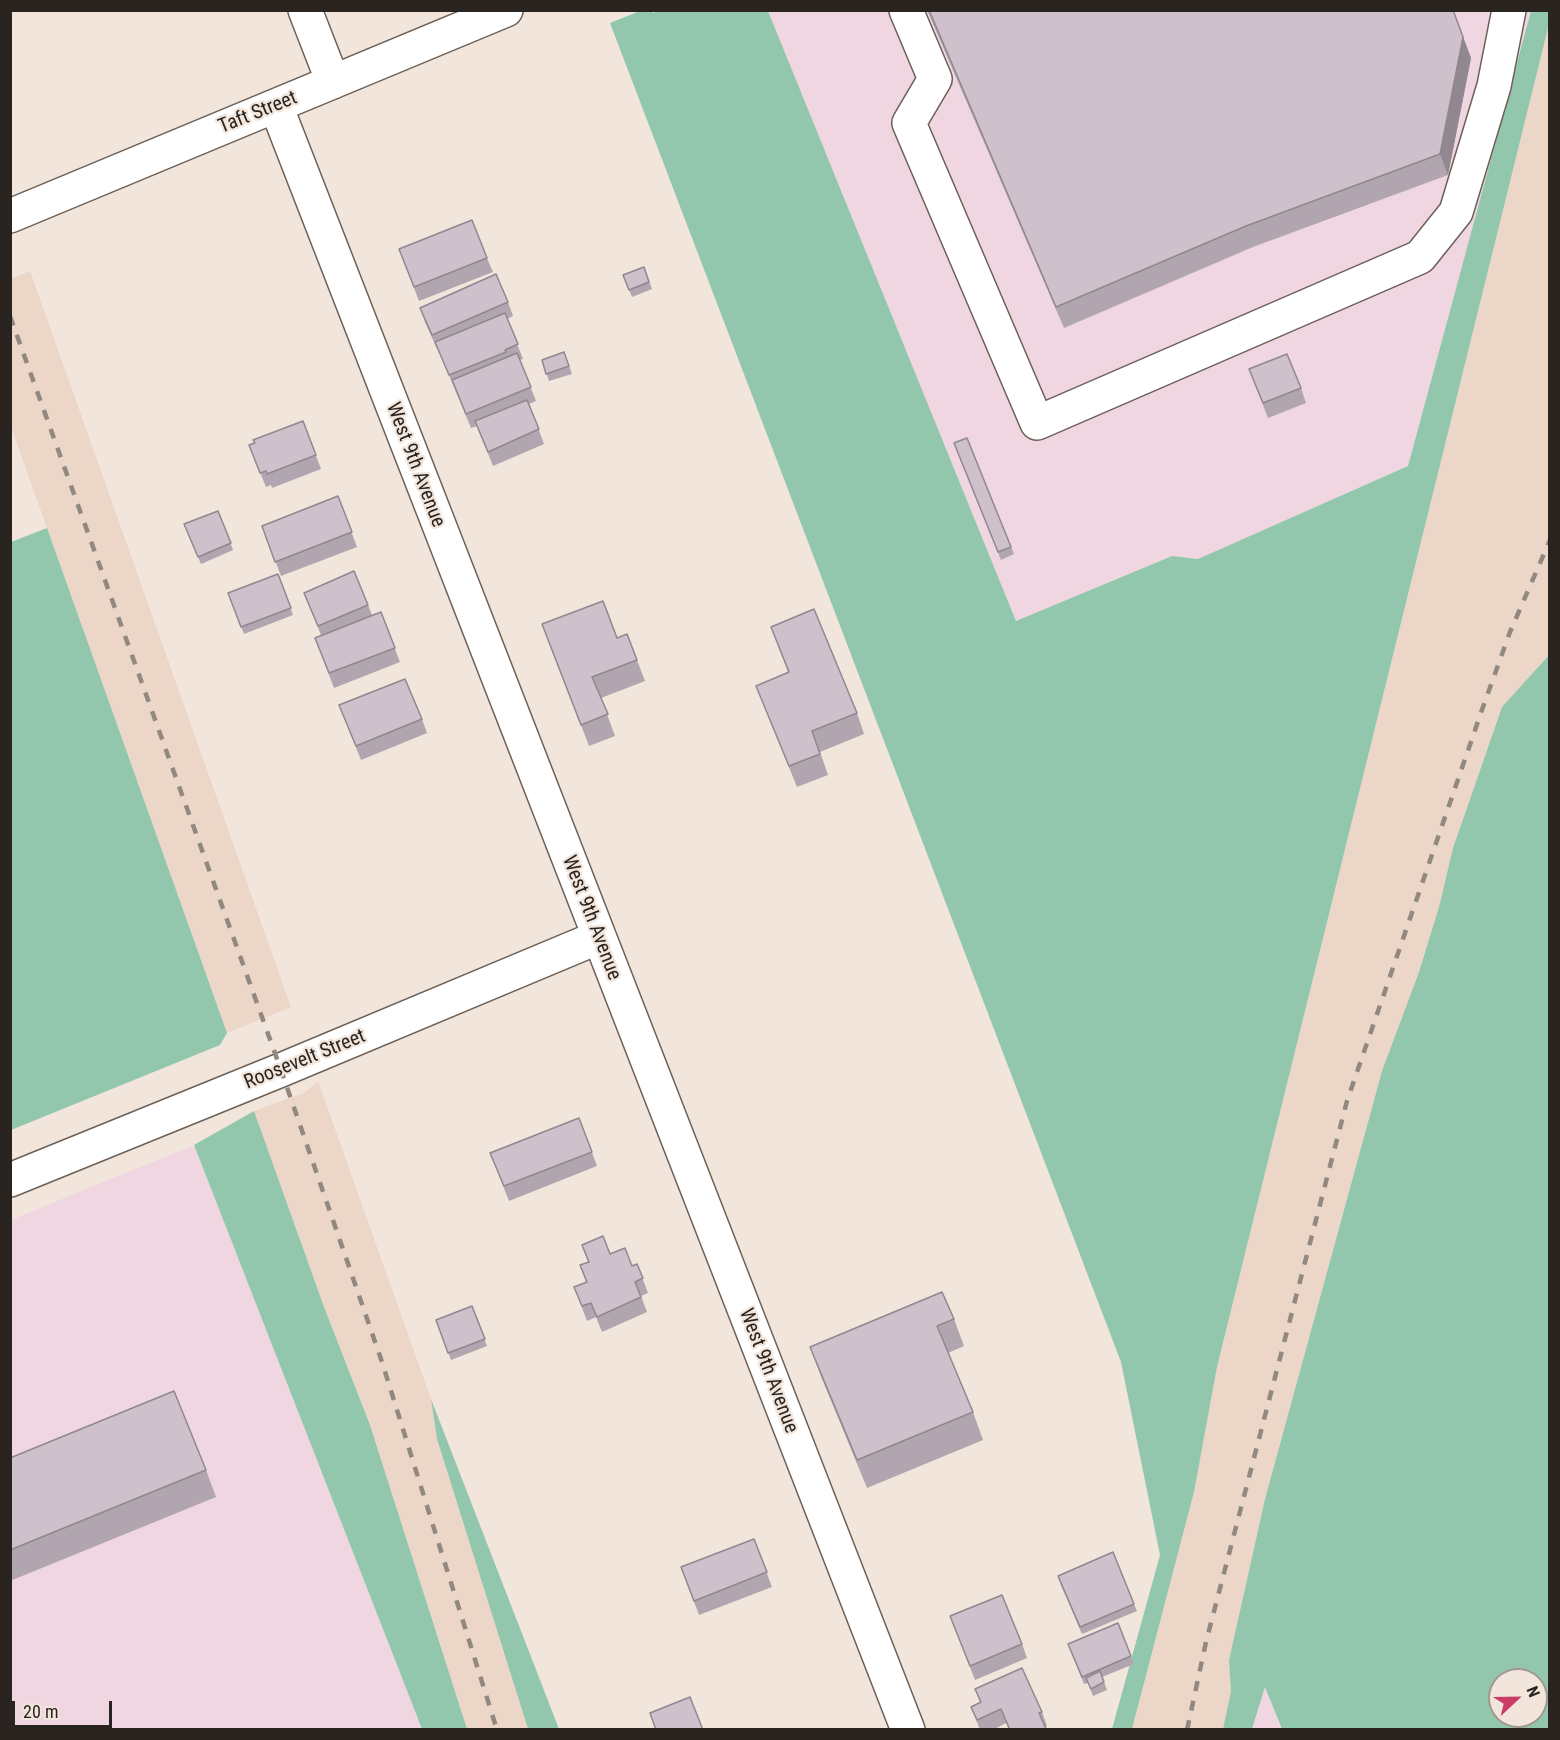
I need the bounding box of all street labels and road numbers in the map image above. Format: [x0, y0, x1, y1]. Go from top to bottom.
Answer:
street label: Taft Street [215, 86, 301, 140]
street label: West 9th Avenue [380, 399, 450, 531]
street label: West 9th Avenue [556, 852, 626, 984]
street label: Roosevelt Street [241, 1025, 369, 1095]
street label: West 9th Avenue [733, 1305, 803, 1437]

